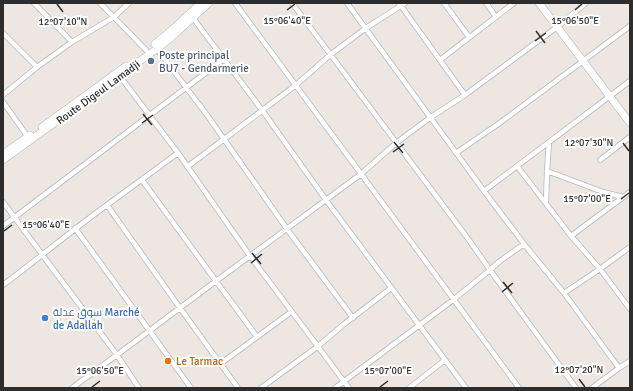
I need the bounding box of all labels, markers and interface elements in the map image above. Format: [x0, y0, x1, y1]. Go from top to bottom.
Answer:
text: 15°06'40"E [263, 15, 311, 27]
text: 15°06'50"E [551, 15, 599, 27]
text: 12°07'10"N [39, 16, 87, 28]
place label: Poste principal BU7 - Gendarmerie [159, 49, 249, 75]
marker: Poste principal BU7 - Gendarmerie [146, 56, 156, 66]
street label: Route Digeul Lamadji [54, 58, 143, 127]
text: 12°07'30"N [565, 137, 613, 149]
text: 15°07'00"E [563, 193, 611, 205]
text: 15°06'40"E [22, 219, 70, 231]
place label: سوق عدلة Marché de Adallah [53, 306, 140, 332]
marker: سوق عدلة Marché de Adallah [40, 313, 50, 323]
place label: Le Tarmac [176, 355, 223, 368]
marker: Le Tarmac [163, 356, 173, 366]
text: 12°07'20"N [555, 364, 603, 376]
text: 15°06'50"E [76, 365, 124, 377]
text: 15°07'00"E [364, 365, 412, 377]

